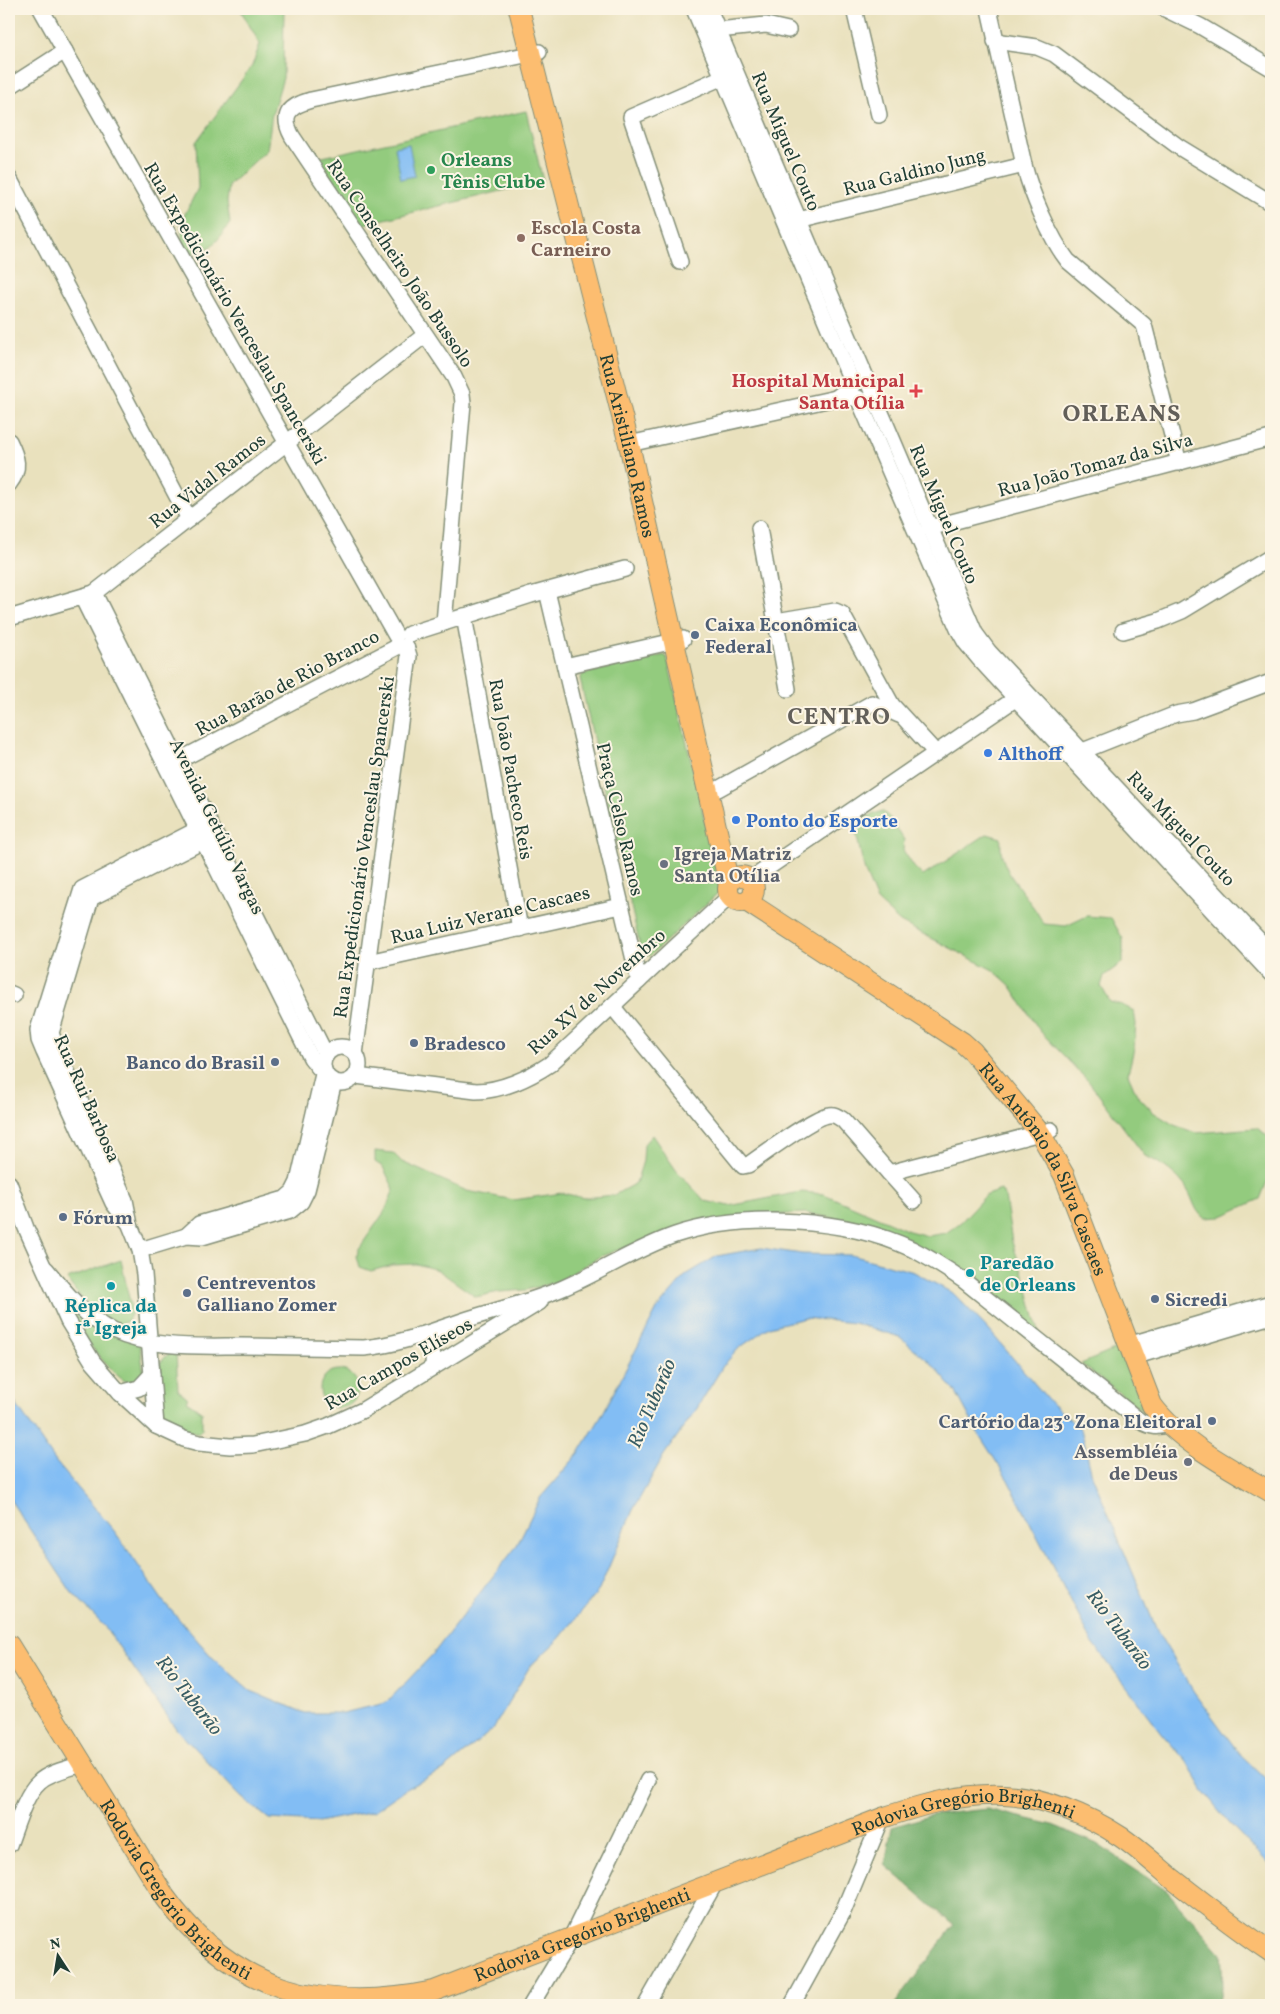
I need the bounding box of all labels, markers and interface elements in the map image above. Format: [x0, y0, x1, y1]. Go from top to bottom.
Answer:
street label: Rua Miguel Couto [744, 68, 826, 215]
street label: Rua Galdino Jung [841, 143, 988, 203]
place label: Orleans Tênis Clube [441, 148, 546, 196]
street label: Rua Conselheiro João Bussolo [320, 155, 479, 373]
street label: Rua Expedicionário Venceslau Spancerski [137, 158, 332, 470]
marker: Orleans Tênis Clube [425, 164, 437, 176]
place label: Escola Costa Carneiro [531, 216, 641, 264]
marker: Escola Costa Carneiro [515, 232, 527, 244]
street label: Rua Aristiliano Ramos [592, 351, 661, 540]
place label: Hospital Municipal Santa Otília [731, 369, 905, 417]
marker: Hospital Municipal Santa Otília [909, 384, 923, 398]
district label: ORLEANS [1063, 398, 1182, 432]
street label: Rua João Tomaz da Silva [995, 427, 1196, 504]
street label: Rua Vidal Ramos [145, 428, 272, 535]
street label: Rua Miguel Couto [902, 441, 984, 588]
place label: Caixa Econômica Federal [705, 613, 858, 661]
street label: Rua Barão de Rio Branco [191, 624, 385, 743]
marker: Caixa Econômica Federal [689, 629, 701, 641]
street label: Rua Expedicionário Venceslau Spancerski [328, 674, 402, 1020]
street label: Rua João Pacheco Reis [481, 677, 539, 862]
district label: CENTRO [787, 701, 891, 735]
street label: Avenida Getúlio Vargas [162, 734, 270, 919]
street label: Praça Celso Ramos [589, 740, 649, 899]
place label: Althoff [998, 742, 1064, 768]
marker: Althoff [982, 747, 994, 759]
street label: Rua Miguel Couto [1120, 766, 1241, 893]
place label: Ponto do Esporte [746, 809, 898, 835]
marker: Ponto do Esporte [730, 814, 742, 826]
place label: Igreja Matriz Santa Otília [674, 842, 792, 890]
marker: Igreja Matriz Santa Otília [658, 858, 670, 870]
street label: Rua Luiz Verane Cascaes [388, 880, 593, 952]
street label: Rua XV de Novembro [523, 923, 672, 1062]
street label: Rua Rui Barbosa [46, 1031, 126, 1167]
place label: Bradesco [424, 1032, 506, 1058]
marker: Bradesco [408, 1037, 420, 1049]
place label: Banco do Brasil [126, 1051, 265, 1077]
marker: Banco do Brasil [269, 1056, 281, 1068]
street label: Rua Antônio da Silva Cascaes [972, 1058, 1112, 1280]
place label: Fórum [73, 1206, 133, 1232]
marker: Fórum [57, 1211, 69, 1223]
place label: Paredão de Orleans [980, 1251, 1076, 1299]
marker: Paredão de Orleans [964, 1267, 976, 1279]
place label: Centreventos Galliano Zomer [197, 1271, 337, 1319]
marker: Réplica da 1ª Igreja [105, 1280, 117, 1292]
marker: Centreventos Galliano Zomer [181, 1287, 193, 1299]
place label: Sicredi [1165, 1288, 1228, 1314]
marker: Sicredi [1149, 1293, 1161, 1305]
place label: Réplica da 1ª Igreja [65, 1294, 157, 1342]
street label: Rua Campos Elíseos [320, 1312, 478, 1418]
water label: Rio Tubarão [621, 1355, 684, 1453]
place label: Cartório da 23° Zona Eleitoral [938, 1410, 1202, 1436]
marker: Cartório da 23° Zona Eleitoral [1206, 1415, 1218, 1427]
place label: Assembléia de Deus [1074, 1440, 1178, 1488]
marker: Assembléia de Deus [1182, 1456, 1194, 1468]
water label: Rio Tubarão [1079, 1584, 1158, 1676]
water label: Rio Tubarão [148, 1650, 229, 1742]
street label: Rodovia Gregório Brighenti [848, 1784, 1079, 1843]
street label: Rodovia Gregório Brighenti [93, 1795, 256, 1988]
street label: Rodovia Gregório Brighenti [470, 1882, 695, 1989]
north arrow [32, 1932, 82, 1982]
text: N [49, 1934, 63, 1955]

